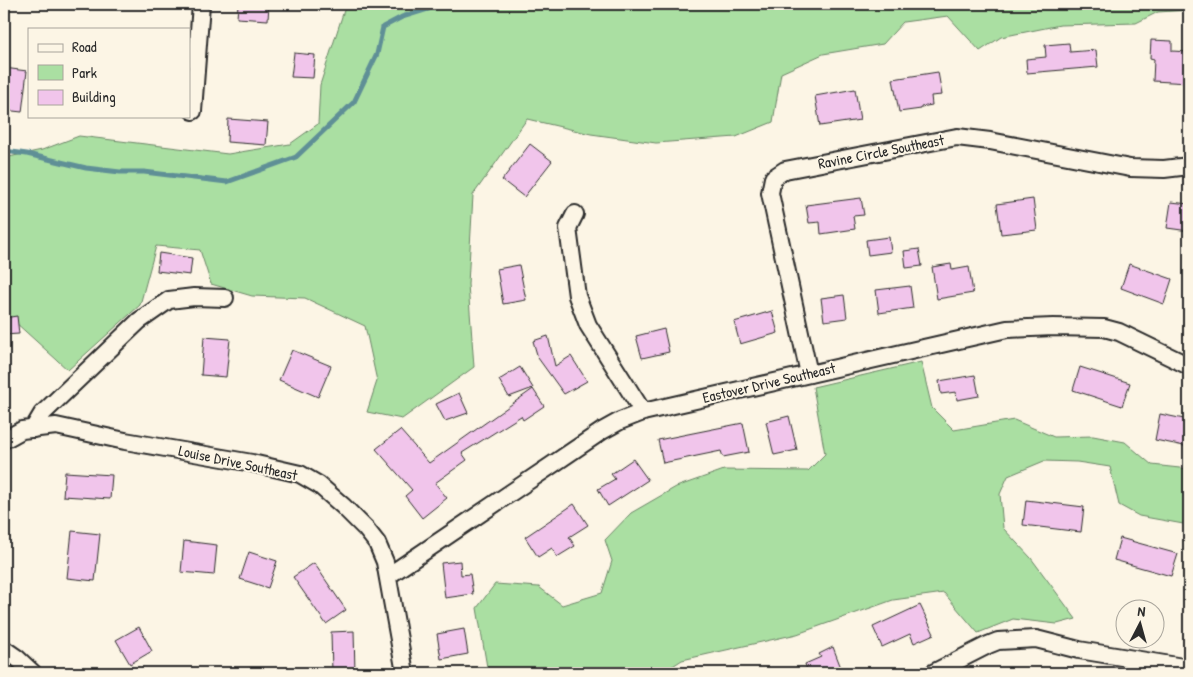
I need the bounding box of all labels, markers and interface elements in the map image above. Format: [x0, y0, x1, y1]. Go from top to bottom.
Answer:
legend [28, 28, 190, 118]
text: Road [72, 36, 97, 57]
text: Park [72, 62, 97, 83]
text: Building [72, 86, 116, 107]
street label: Ravine Circle Southeast [816, 129, 947, 174]
street label: Eastover Drive Southeast [700, 357, 838, 408]
street label: Louise Drive Southeast [177, 440, 300, 486]
north arrow [1116, 600, 1166, 650]
text: N [1137, 601, 1147, 620]

